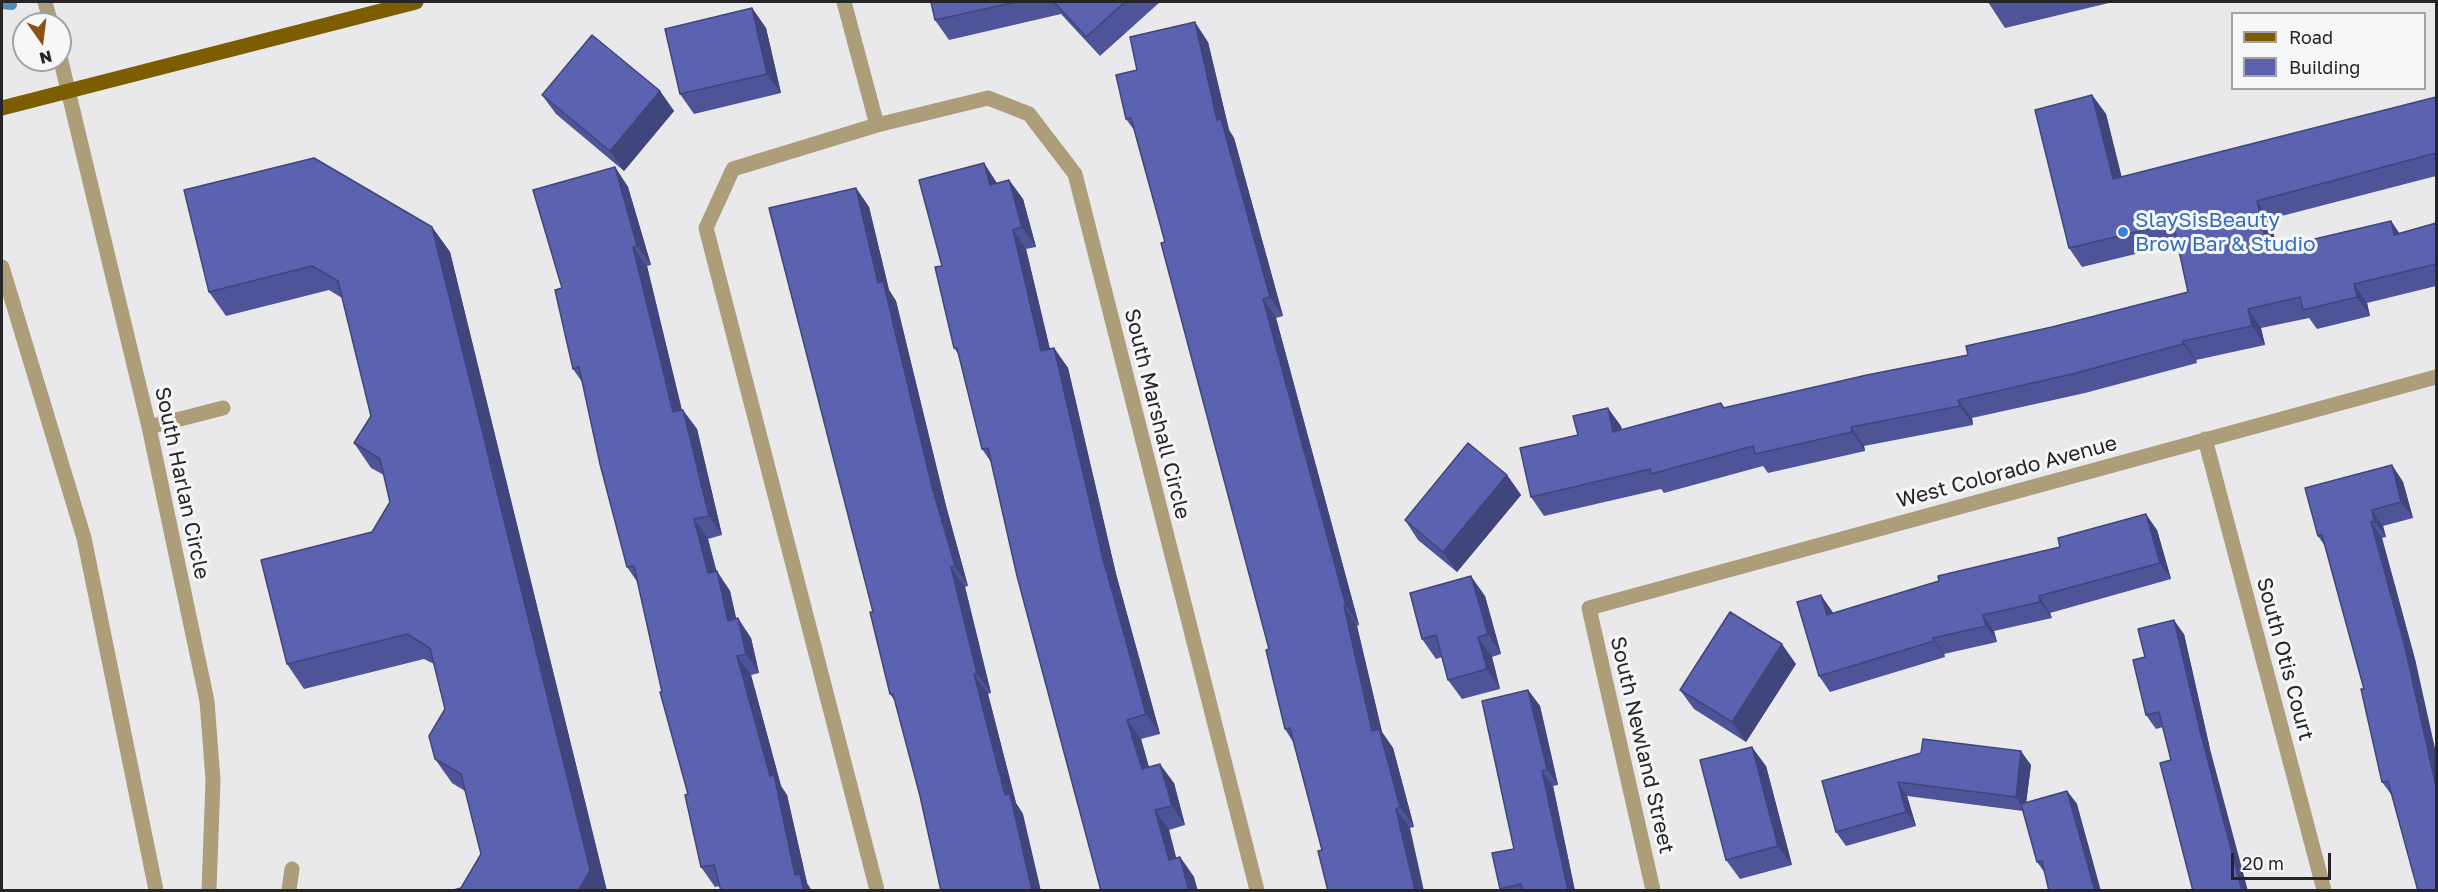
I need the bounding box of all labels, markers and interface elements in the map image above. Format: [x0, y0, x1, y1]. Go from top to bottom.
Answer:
north arrow [12, 12, 72, 72]
legend [2231, 12, 2426, 90]
text: Road [2289, 26, 2333, 48]
text: N [38, 46, 54, 69]
text: Building [2289, 56, 2360, 78]
place label: SlaySisBeauty Brow Bar & Studio [2135, 207, 2316, 257]
marker: SlaySisBeauty Brow Bar & Studio [2116, 225, 2130, 239]
street label: South Marshall Circle [1119, 306, 1195, 522]
street label: South Harlan Circle [149, 384, 215, 582]
street label: West Colorado Avenue [1894, 430, 2120, 514]
street label: South Otis Court [2251, 575, 2319, 743]
street label: South Newland Street [1605, 634, 1679, 856]
scale bar [2234, 841, 2334, 879]
text: 20 m [2242, 852, 2284, 874]

